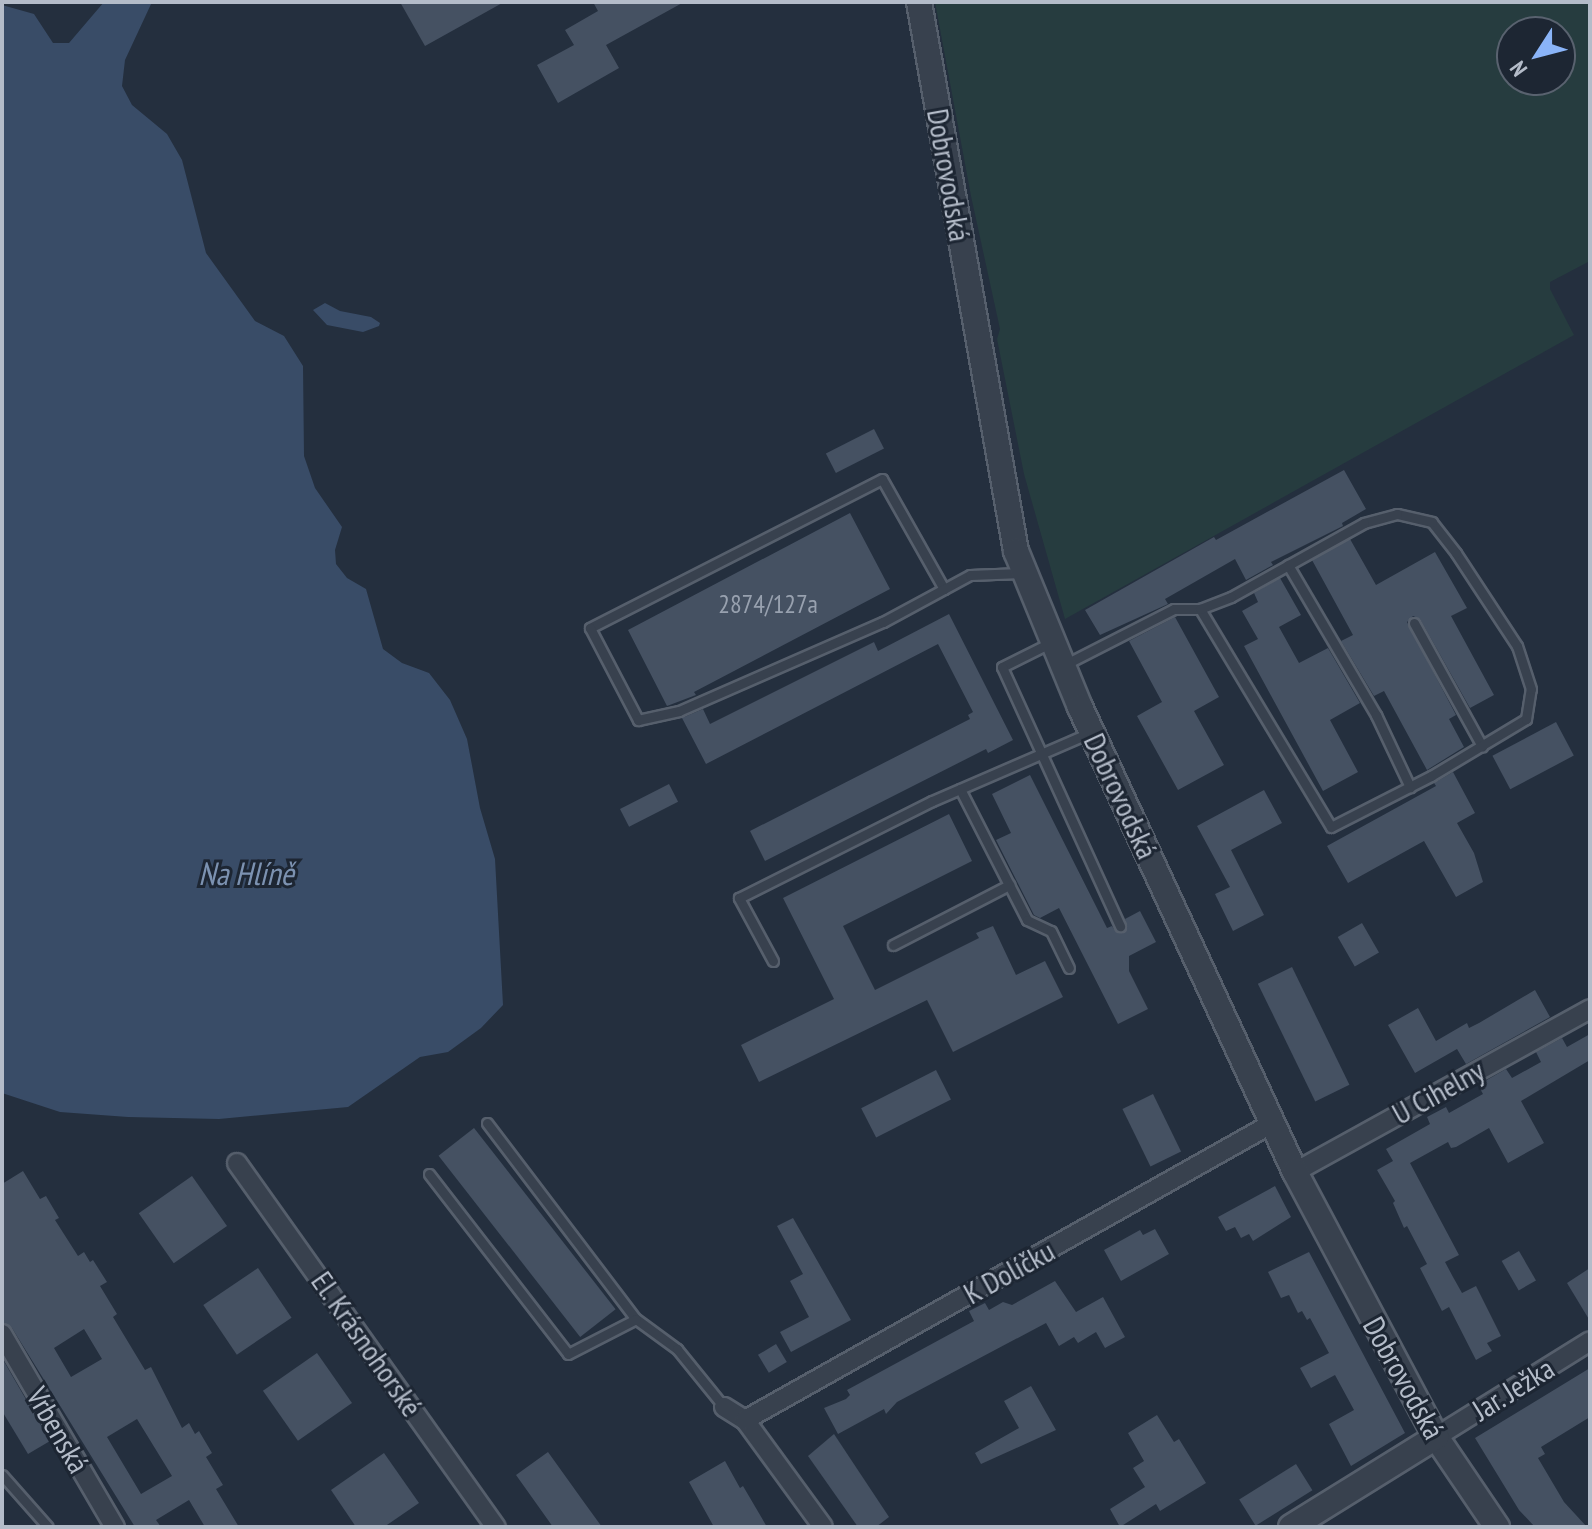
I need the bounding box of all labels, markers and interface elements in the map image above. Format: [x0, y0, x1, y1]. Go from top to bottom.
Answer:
north arrow [1496, 16, 1576, 96]
text: N [1503, 56, 1533, 82]
street label: Dobrovodská [920, 106, 978, 244]
house number: 2874/127a [718, 588, 818, 620]
street label: Dobrovodská [1076, 728, 1166, 864]
water label: Na Hlíně [198, 854, 294, 892]
street label: U Cihelny [1386, 1052, 1490, 1132]
street label: K Dolíčku [957, 1232, 1061, 1312]
street label: El. Krásnohorské [303, 1264, 431, 1424]
street label: Dobrovodská [1356, 1311, 1452, 1445]
street label: Jar. Ježka [1465, 1350, 1561, 1428]
street label: Vrbenská [19, 1381, 97, 1479]

